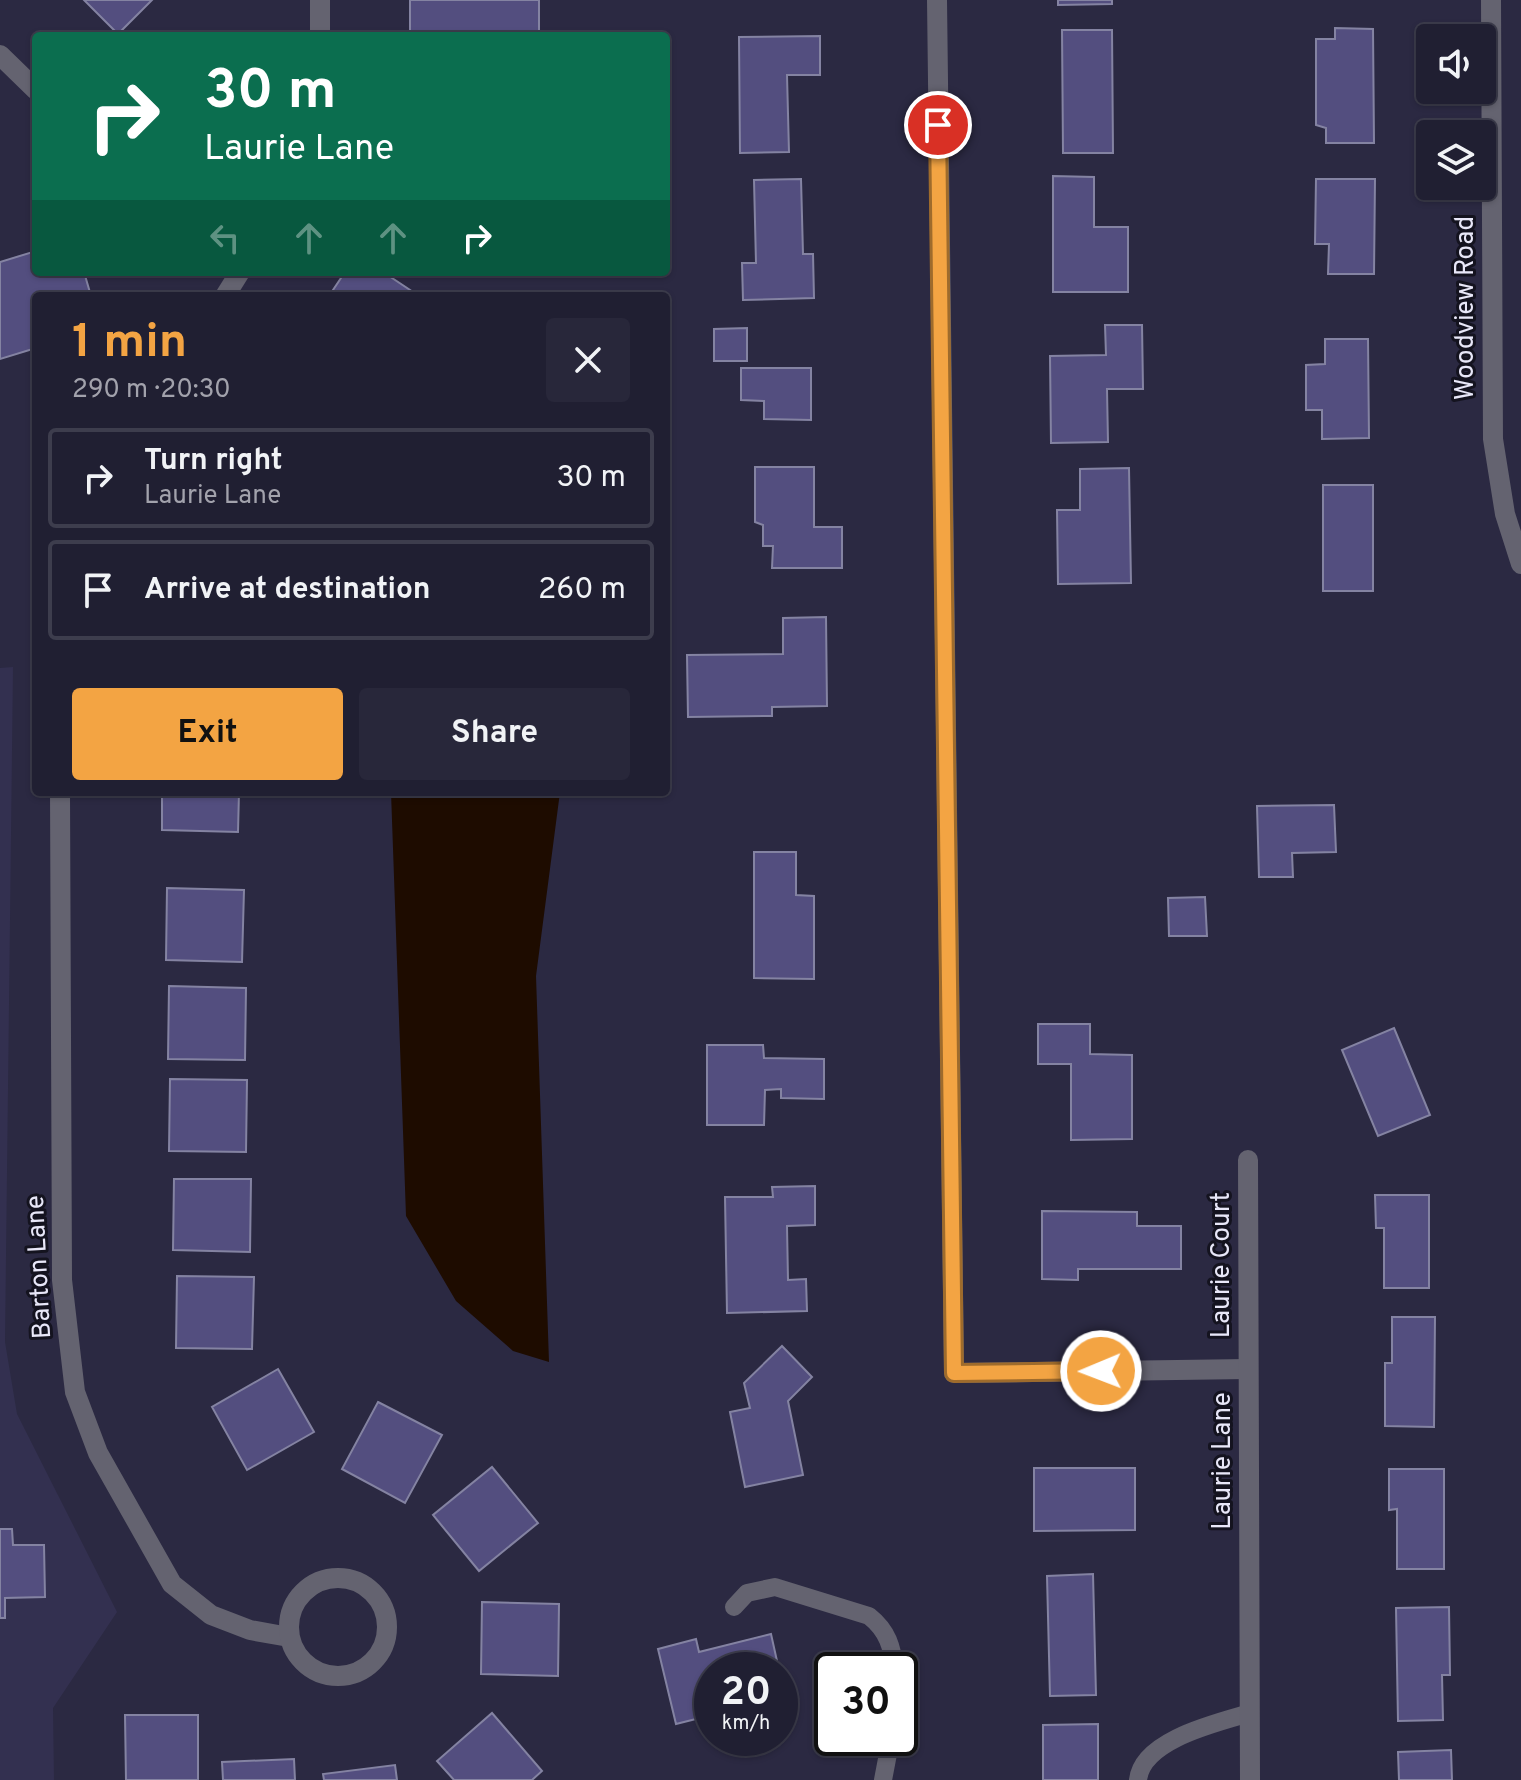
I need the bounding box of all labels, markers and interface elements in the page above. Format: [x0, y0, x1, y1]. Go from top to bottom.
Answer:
map controls [1416, 24, 1496, 200]
button: sound [1416, 24, 1496, 104]
text: 30 m [204, 58, 337, 128]
icon: right [72, 64, 176, 168]
pin [904, 91, 972, 159]
icon: arrive [916, 103, 960, 147]
button: layers [1416, 120, 1496, 200]
text: Laurie Lane [204, 127, 394, 173]
icon: left [203, 216, 247, 260]
icon: ahead [287, 216, 331, 260]
icon: ahead [371, 216, 415, 260]
icon: right [455, 216, 499, 260]
street label: Woodview Road [1450, 216, 1483, 400]
text: 1 min [72, 314, 187, 374]
button: close [546, 318, 630, 402]
text: 290 m · 20:30 [72, 374, 231, 407]
text: Turn right [144, 443, 282, 480]
icon: right [76, 456, 120, 500]
text: 30 m [557, 460, 626, 497]
text: Laurie Lane [144, 480, 281, 513]
icon: arrive [76, 568, 120, 612]
text: Arrive at destination [144, 572, 430, 609]
text: 260 m [538, 572, 626, 609]
button: Exit [72, 688, 343, 780]
button: Share [359, 688, 630, 780]
street label: Laurie Court [1206, 1192, 1239, 1338]
street label: Barton Lane [20, 1194, 60, 1340]
position arrow [1059, 1329, 1143, 1413]
street label: Laurie Lane [1207, 1392, 1240, 1530]
speed limit sign: 30 [814, 1652, 918, 1756]
text: 20 [721, 1669, 771, 1719]
text: km/h [722, 1711, 770, 1737]

